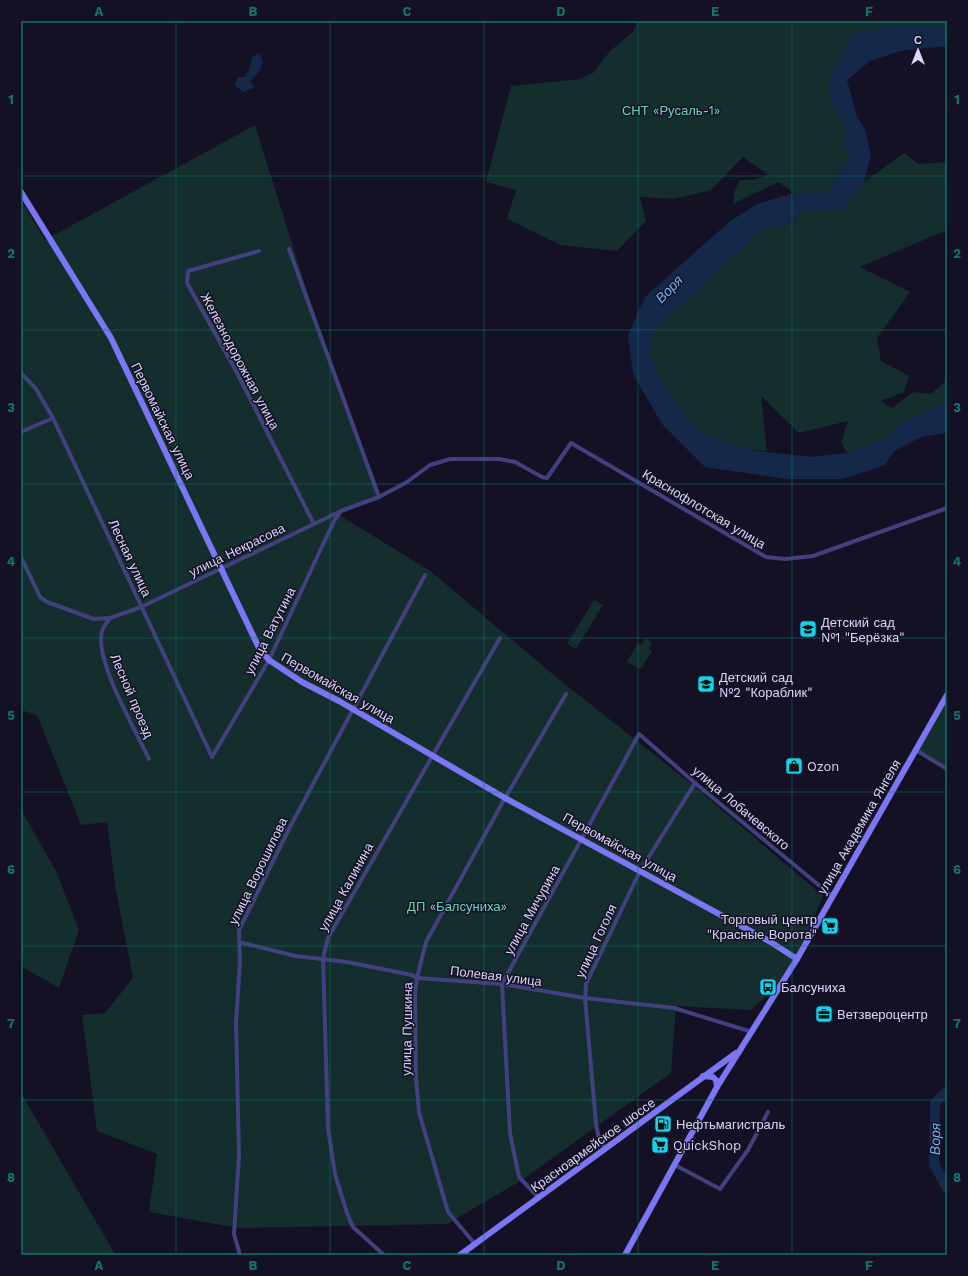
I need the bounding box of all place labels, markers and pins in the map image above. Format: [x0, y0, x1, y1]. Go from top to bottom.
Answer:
place label: Детский сад №1 "Берёзка" [821, 615, 905, 645]
school or university icon: Детский сад №1 "Берёзка" [798, 619, 818, 639]
place label: Детский сад №2 "Кораблик" [719, 670, 812, 700]
school or university icon: Детский сад №2 "Кораблик" [696, 674, 716, 694]
shop icon: Ozon [784, 756, 804, 776]
place label: Ozon [807, 759, 839, 774]
place label: Торговый центр "Красные Ворота" [707, 912, 817, 942]
supermarket icon: Торговый центр "Красные Ворота" [820, 916, 840, 936]
bus stop icon: Балсуниха [758, 977, 778, 997]
place label: Балсуниха [781, 980, 846, 995]
office icon: Ветзвероцентр [814, 1004, 834, 1024]
place label: Ветзвероцентр [837, 1007, 928, 1022]
fuel station icon: Нефтьмагистраль [653, 1114, 673, 1134]
place label: Нефтьмагистраль [676, 1117, 785, 1132]
supermarket icon: QuickShop [650, 1135, 670, 1155]
place label: QuickShop [673, 1138, 741, 1153]

